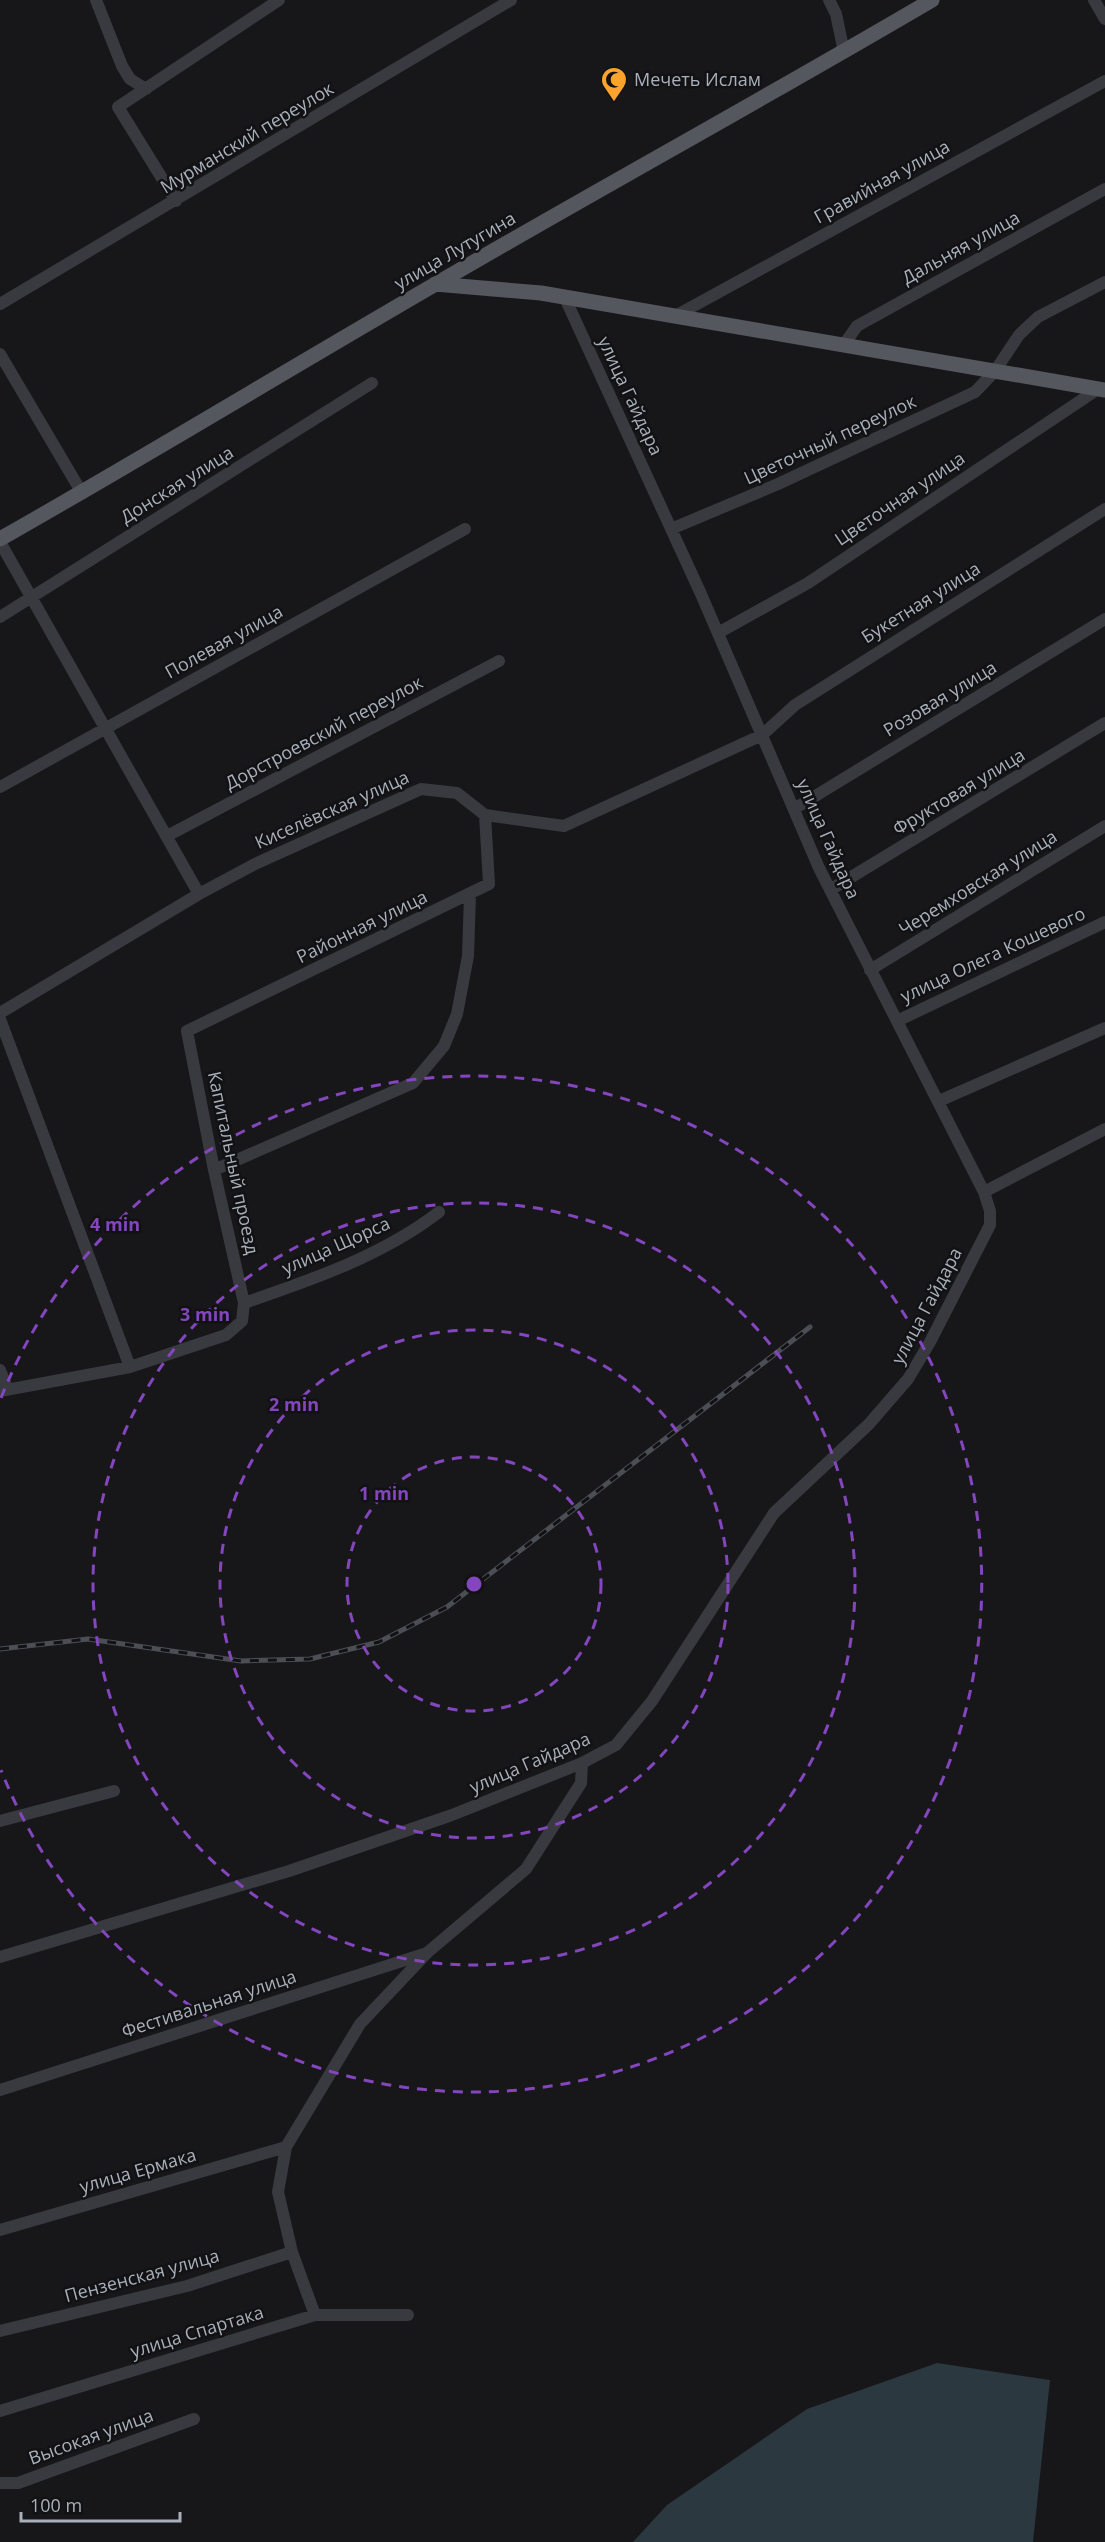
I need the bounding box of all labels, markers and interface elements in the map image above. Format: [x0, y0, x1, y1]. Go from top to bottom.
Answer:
mosque icon: Мечеть Ислам [599, 65, 629, 103]
place label: Мечеть Ислам [634, 67, 761, 91]
street label: Мурманский переулок [155, 75, 338, 198]
street label: Гравийная улица [809, 134, 954, 228]
street label: Дальняя улица [897, 205, 1024, 289]
street label: улица Лутугина [389, 206, 520, 295]
street label: улица Гайдара [593, 332, 669, 459]
street label: Цветочный переулок [740, 388, 920, 490]
street label: Донская улица [115, 440, 238, 529]
street label: Цветочная улица [830, 446, 969, 551]
street label: Букетная улица [856, 556, 984, 648]
street label: Полевая улица [160, 599, 287, 683]
street label: Розовая улица [878, 655, 1001, 741]
street label: Дорстроевский переулок [220, 669, 427, 795]
street label: Фруктовая улица [888, 742, 1029, 840]
street label: Киселёвская улица [251, 764, 413, 854]
street label: улица Гайдара [792, 775, 866, 902]
street label: Черемховская улица [894, 824, 1061, 941]
street label: Районная улица [292, 884, 431, 968]
street label: улица Олега Кошевого [896, 901, 1089, 1007]
street label: Капитальный проезд [203, 1069, 265, 1256]
street label: улица Щорса [278, 1211, 393, 1280]
text: 4 min [90, 1212, 140, 1236]
street label: улица Гайдара [885, 1243, 967, 1368]
text: 3 min [180, 1302, 230, 1326]
text: 2 min [269, 1392, 319, 1416]
text: 1 min [359, 1481, 409, 1505]
centre of rings [464, 1574, 484, 1594]
street label: улица Гайдара [466, 1726, 594, 1798]
street label: Фестивальная улица [118, 1963, 299, 2043]
street label: улица Ермака [77, 2142, 199, 2198]
street label: Пензенская улица [62, 2243, 222, 2307]
street label: улица Спартака [127, 2299, 266, 2363]
street label: Высокая улица [25, 2402, 156, 2470]
scale bar [21, 2485, 180, 2523]
text: 100 m [30, 2493, 82, 2517]

